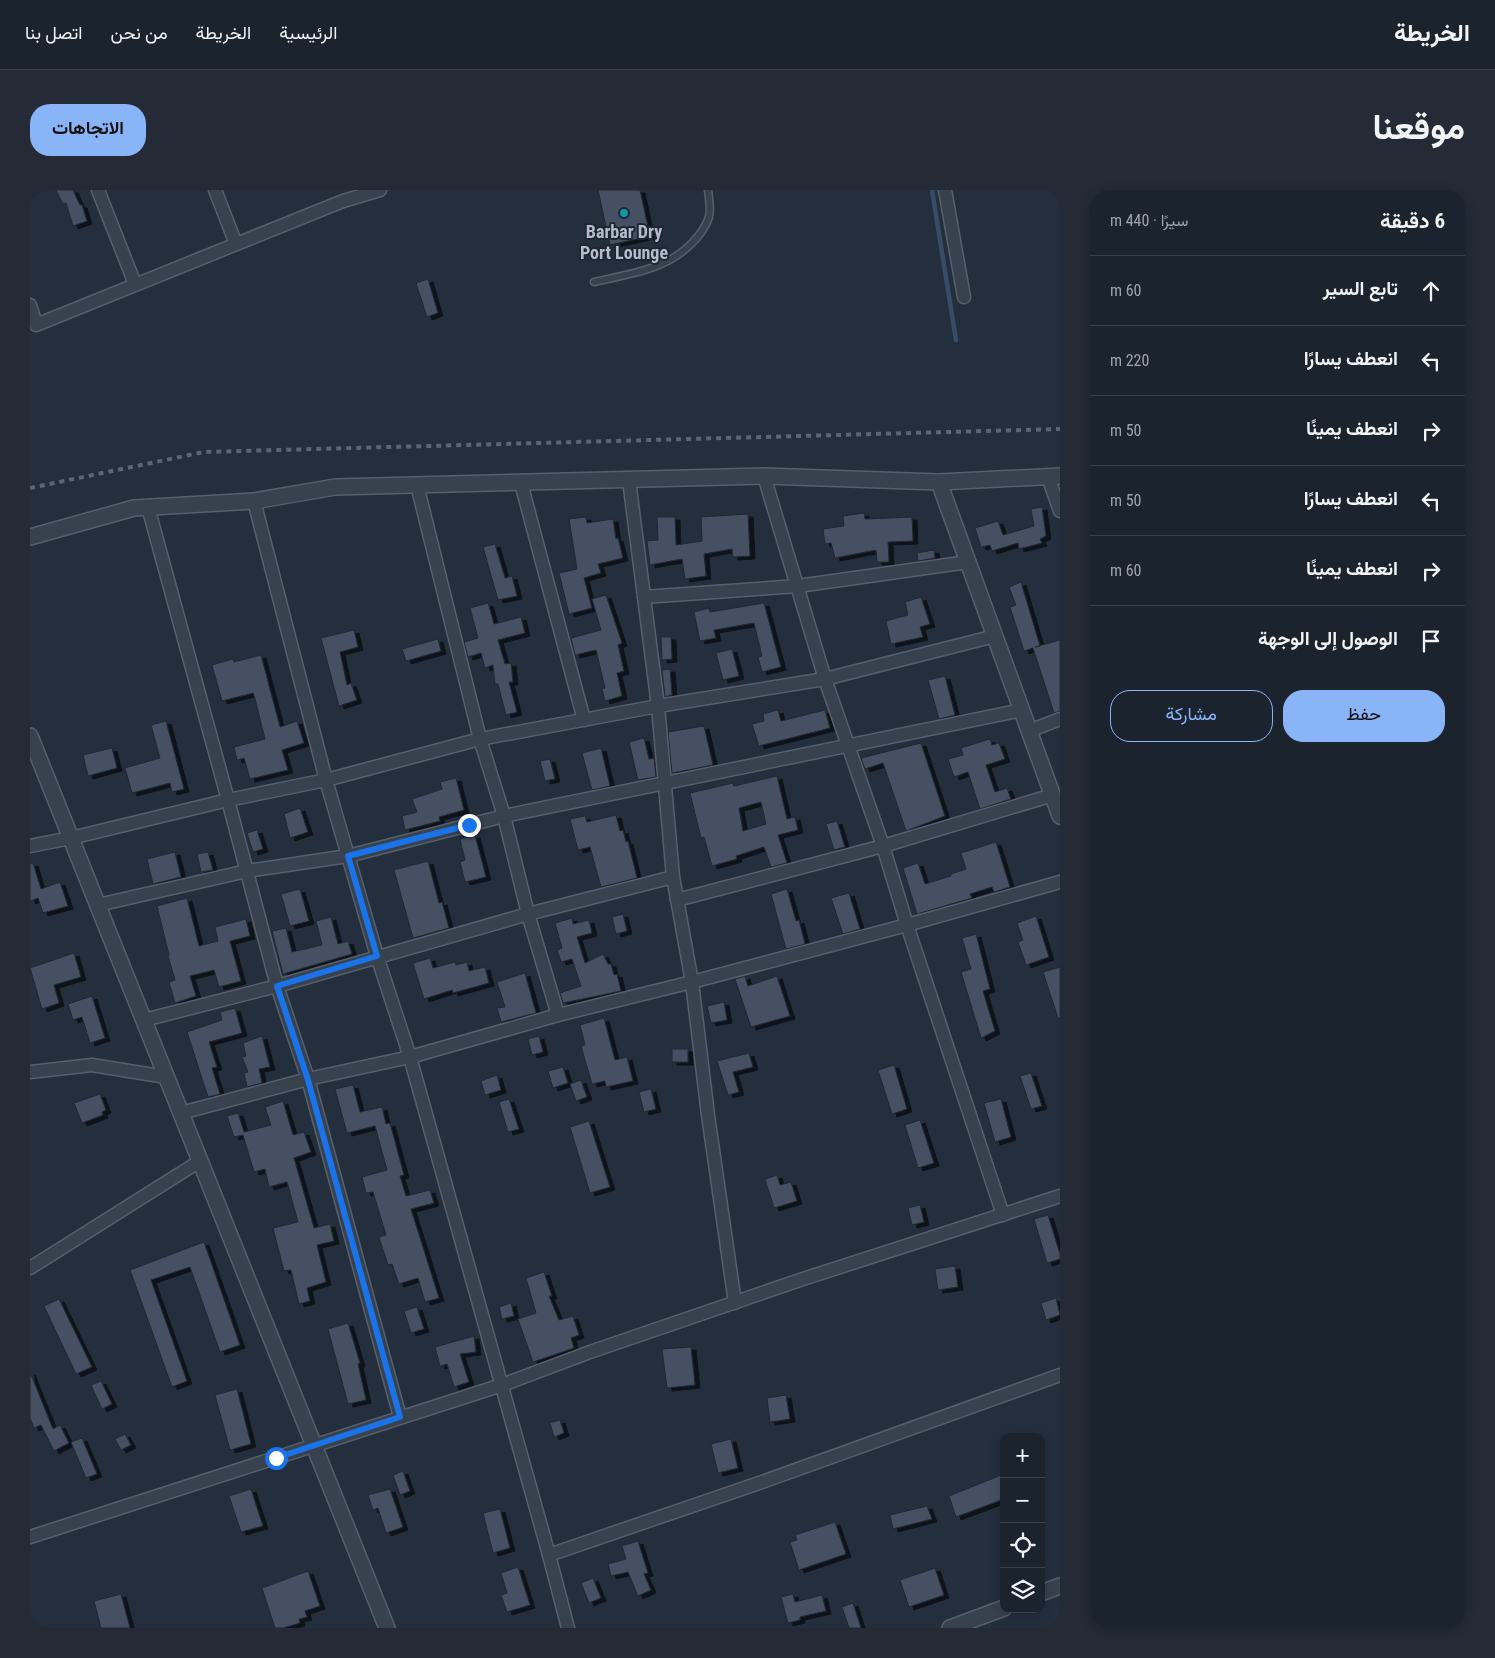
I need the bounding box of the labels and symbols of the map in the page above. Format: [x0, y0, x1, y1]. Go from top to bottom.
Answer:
marker: Barbar Dry Port Lounge [618, 207, 630, 219]
place label: Barbar Dry Port Lounge [580, 221, 668, 263]
route end [458, 814, 481, 837]
route start [265, 1447, 288, 1470]

